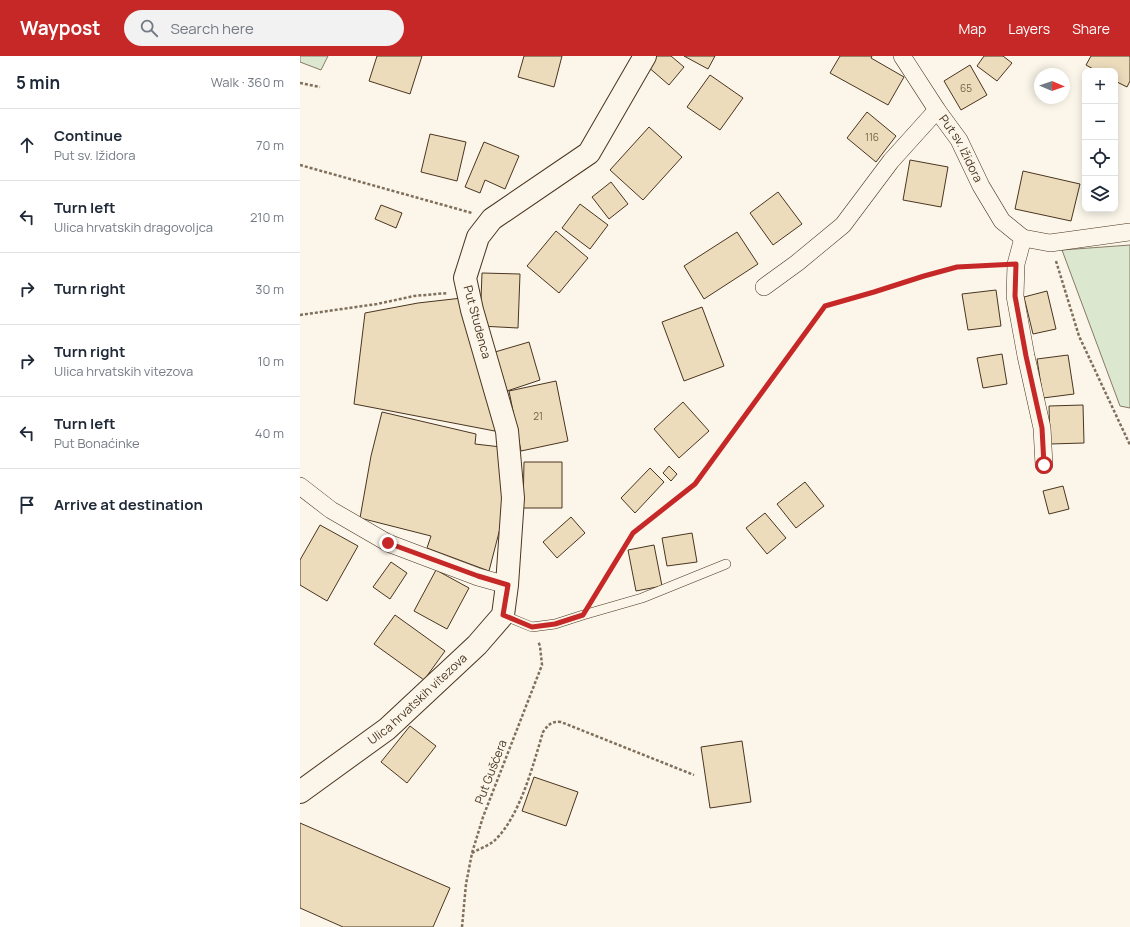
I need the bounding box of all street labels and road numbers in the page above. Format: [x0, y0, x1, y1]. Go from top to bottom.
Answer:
street label: Put sv. Ižidora [935, 111, 987, 185]
street label: Put Studenca [460, 283, 495, 360]
street label: Ulica hrvatskih vitezova [364, 649, 471, 748]
street label: Put Gušćera [470, 737, 511, 806]

